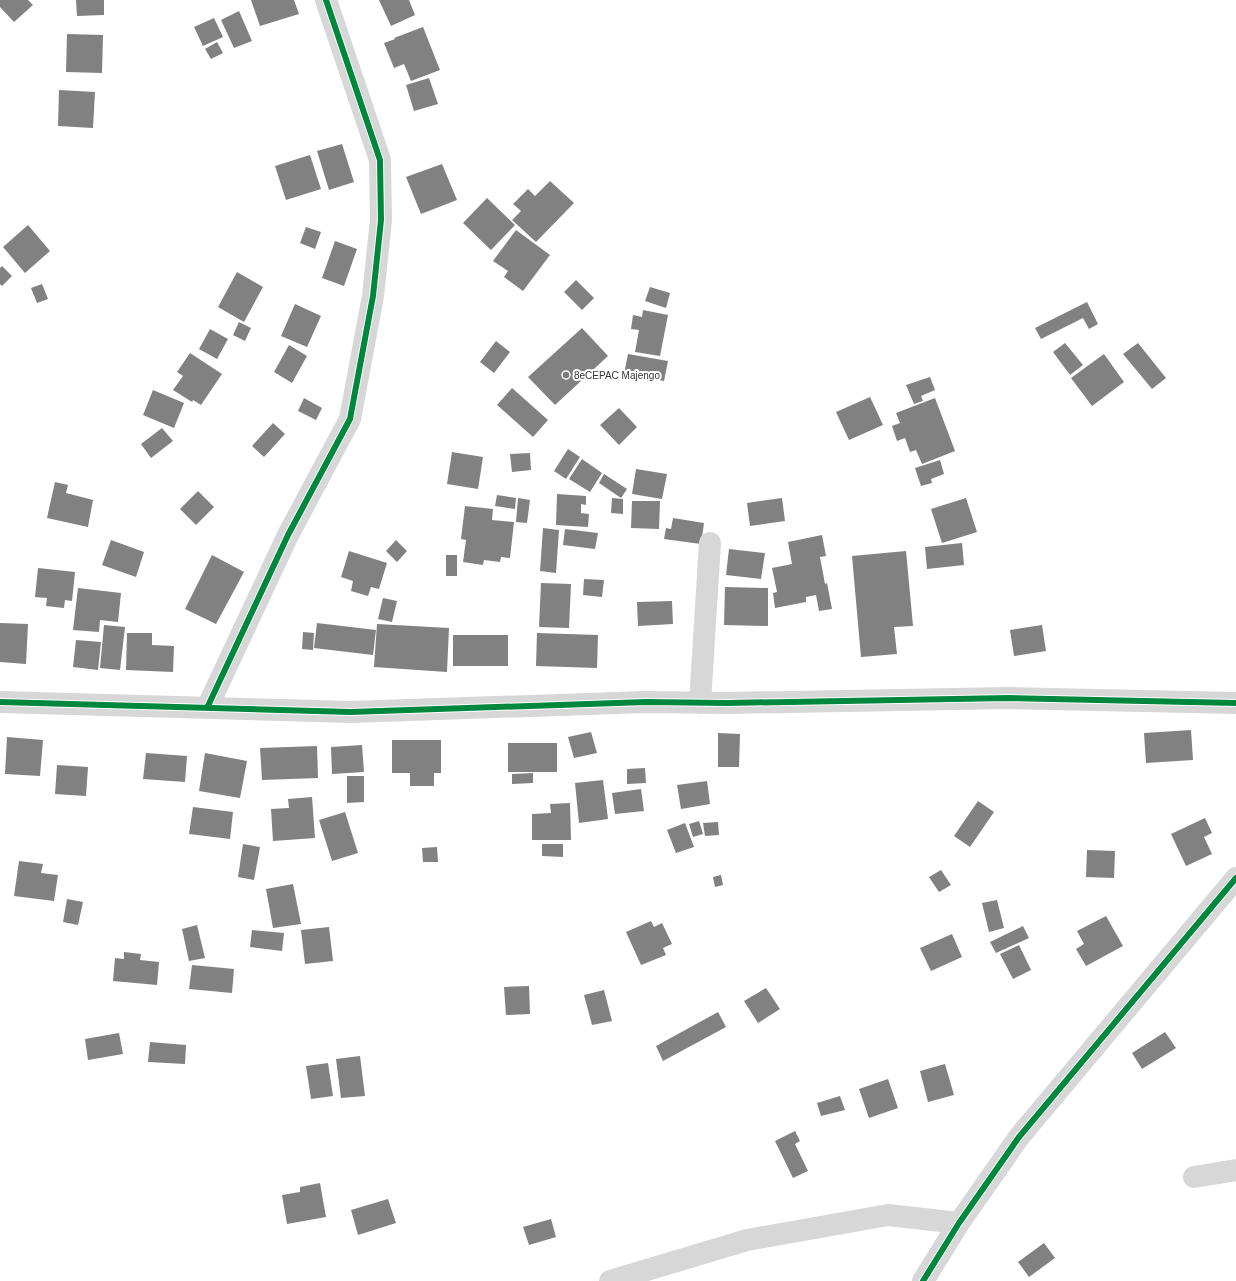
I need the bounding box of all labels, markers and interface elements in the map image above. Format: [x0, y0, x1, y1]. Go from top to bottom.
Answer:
marker: 8eCEPAC Majengo [561, 370, 571, 380]
place label: 8eCEPAC Majengo [574, 370, 660, 381]

